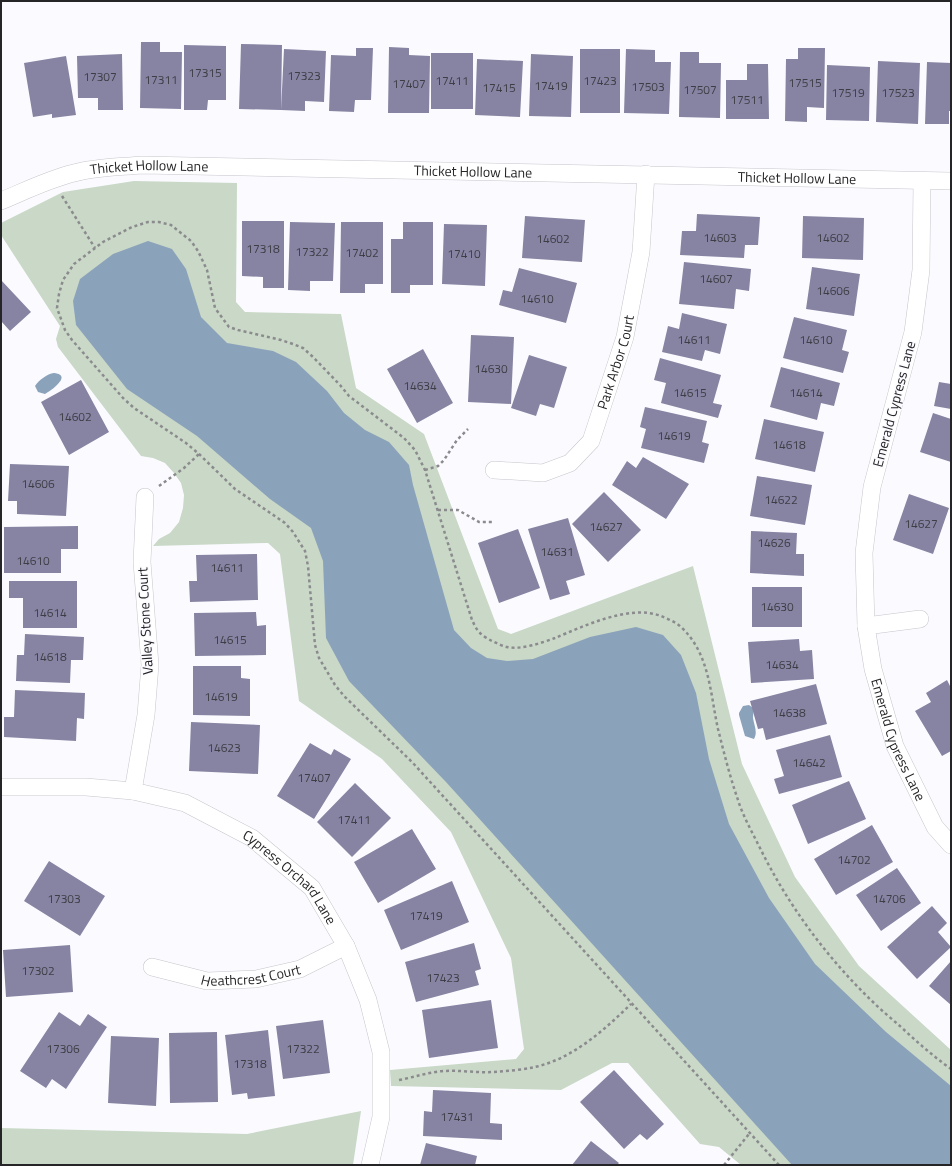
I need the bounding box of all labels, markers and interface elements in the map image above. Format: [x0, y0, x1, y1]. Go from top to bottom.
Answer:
house number: 17315 [188, 63, 222, 82]
house number: 17323 [287, 66, 321, 85]
house number: 17307 [83, 67, 117, 86]
house number: 17311 [144, 70, 178, 89]
house number: 17411 [435, 71, 469, 90]
house number: 17423 [583, 71, 617, 90]
house number: 17515 [788, 73, 822, 92]
house number: 17407 [392, 74, 426, 93]
house number: 17419 [534, 76, 568, 95]
house number: 17503 [631, 77, 665, 96]
house number: 17415 [482, 78, 516, 97]
house number: 17507 [683, 80, 717, 99]
house number: 17519 [831, 83, 865, 102]
house number: 17523 [881, 83, 915, 102]
house number: 17511 [730, 90, 764, 109]
street label: Thicket Hollow Lane [89, 154, 209, 179]
street label: Thicket Hollow Lane [414, 159, 532, 183]
street label: Thicket Hollow Lane [738, 166, 856, 189]
house number: 14603 [703, 228, 737, 247]
house number: 14602 [816, 228, 850, 247]
house number: 14602 [536, 229, 570, 248]
house number: 17318 [246, 239, 280, 258]
house number: 17322 [295, 242, 329, 261]
house number: 17402 [345, 243, 379, 262]
house number: 17410 [447, 244, 481, 263]
house number: 14607 [699, 269, 733, 288]
house number: 14606 [816, 281, 850, 300]
house number: 14610 [520, 289, 554, 308]
street label: Park Arbor Court [591, 313, 639, 412]
house number: 14611 [677, 330, 711, 349]
house number: 14610 [799, 330, 833, 349]
street label: Emerald Cypress Lane [867, 338, 920, 469]
house number: 14630 [474, 359, 508, 378]
house number: 14634 [403, 376, 437, 395]
house number: 14615 [673, 383, 707, 402]
house number: 14614 [789, 383, 823, 402]
house number: 14602 [58, 407, 92, 426]
house number: 14619 [657, 426, 691, 445]
house number: 14618 [772, 435, 806, 454]
house number: 14606 [21, 474, 55, 493]
house number: 14622 [764, 490, 798, 509]
house number: 14627 [904, 514, 938, 533]
house number: 14627 [589, 517, 623, 536]
house number: 14626 [757, 533, 791, 552]
house number: 14631 [540, 542, 574, 561]
house number: 14610 [16, 551, 50, 570]
house number: 14611 [210, 558, 244, 577]
street label: Valley Stone Court [131, 567, 158, 675]
house number: 14630 [760, 597, 794, 616]
house number: 14614 [33, 603, 67, 622]
house number: 14615 [213, 630, 247, 649]
house number: 14618 [33, 647, 67, 666]
house number: 14634 [765, 655, 799, 674]
street label: Emerald Cypress Lane [866, 676, 931, 804]
house number: 14619 [204, 687, 238, 706]
house number: 14638 [772, 703, 806, 722]
house number: 14623 [207, 738, 241, 757]
house number: 14642 [792, 753, 826, 772]
house number: 17407 [297, 768, 331, 787]
house number: 17411 [337, 810, 371, 829]
street label: Cypress Orchard Lane [239, 824, 342, 928]
house number: 14702 [837, 850, 871, 869]
house number: 17303 [47, 889, 81, 908]
house number: 14706 [872, 889, 906, 908]
house number: 17419 [409, 906, 443, 925]
street label: Heathcrest Court [199, 958, 303, 992]
house number: 17302 [21, 961, 55, 980]
house number: 17423 [426, 968, 460, 987]
house number: 17306 [46, 1039, 80, 1058]
house number: 17322 [286, 1039, 320, 1058]
house number: 17318 [233, 1054, 267, 1073]
house number: 17431 [440, 1107, 474, 1126]

